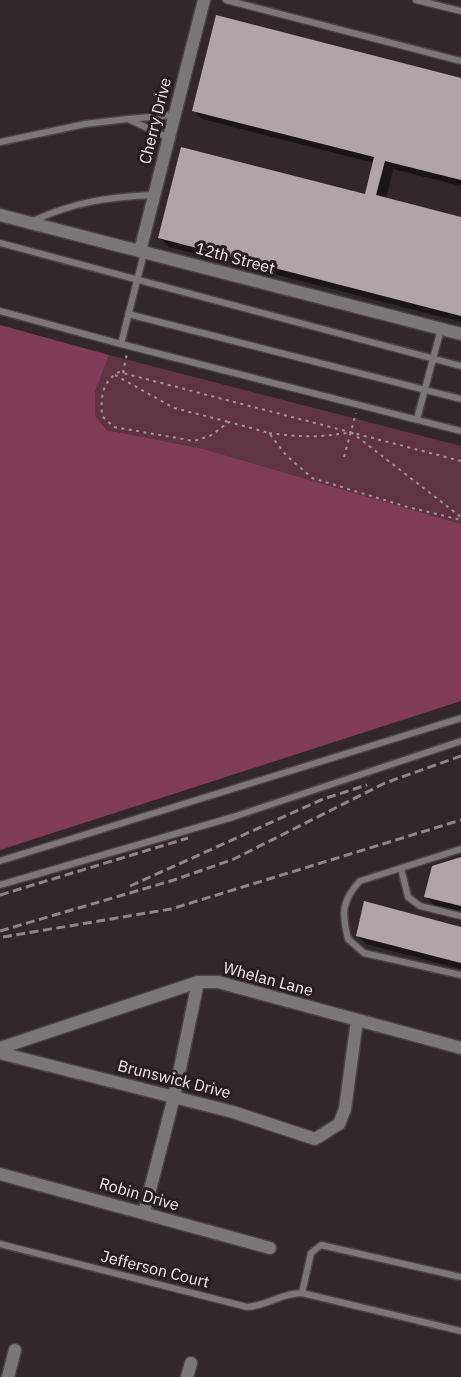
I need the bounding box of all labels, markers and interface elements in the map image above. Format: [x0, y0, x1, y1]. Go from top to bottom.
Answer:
street label: Cherry Drive [136, 76, 176, 166]
street label: 12th Street [193, 239, 277, 279]
street label: Whelan Lane [221, 959, 315, 1001]
street label: Brunswick Drive [115, 1057, 233, 1103]
street label: Robin Drive [97, 1174, 181, 1216]
street label: Jefferson Court [99, 1247, 211, 1293]

